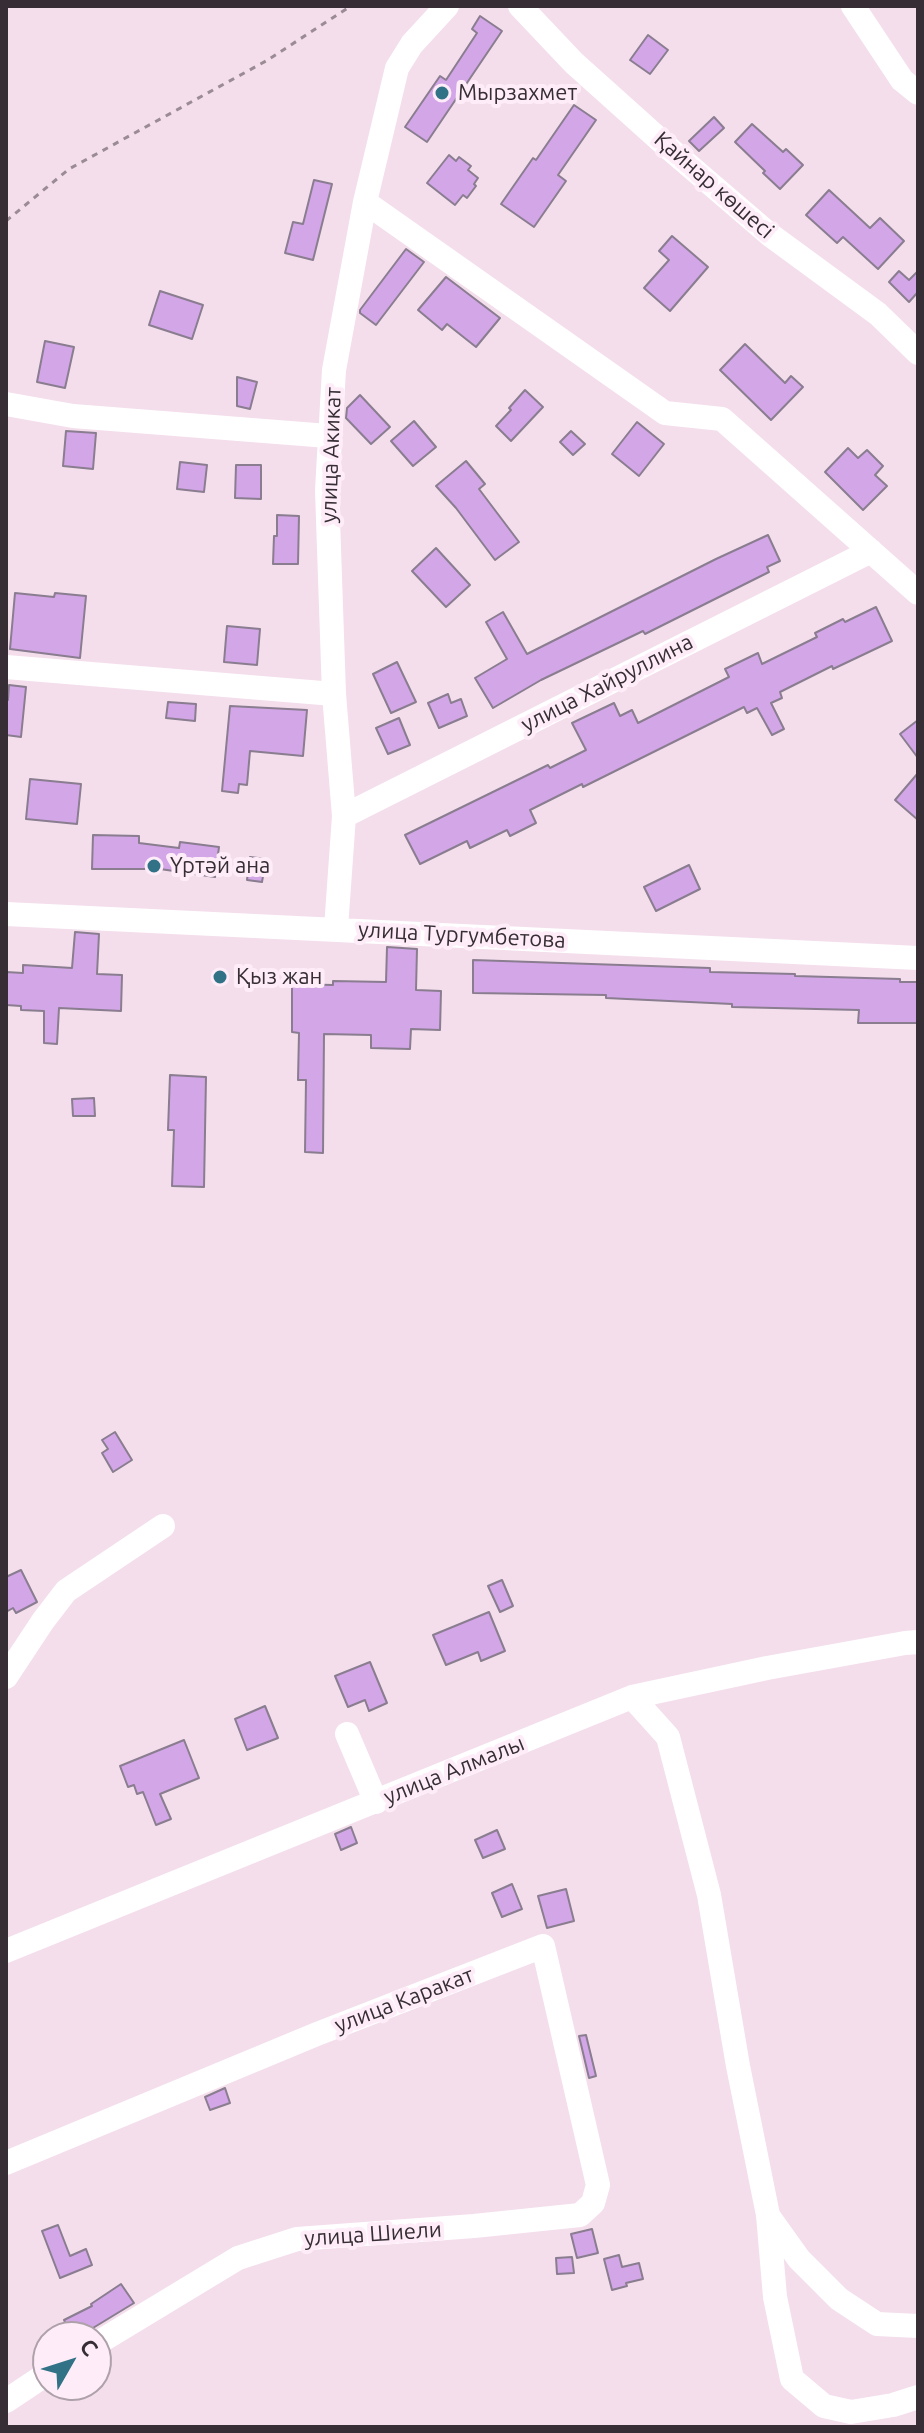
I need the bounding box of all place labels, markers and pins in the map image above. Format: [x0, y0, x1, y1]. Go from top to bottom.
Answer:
place label: Мырзахмет [458, 80, 577, 106]
marker: Мырзахмет [433, 84, 451, 102]
place label: Үртәй ана [170, 853, 270, 879]
marker: Үртәй ана [145, 857, 163, 875]
place label: Қыз жан [236, 964, 322, 990]
marker: Қыз жан [211, 968, 229, 986]

